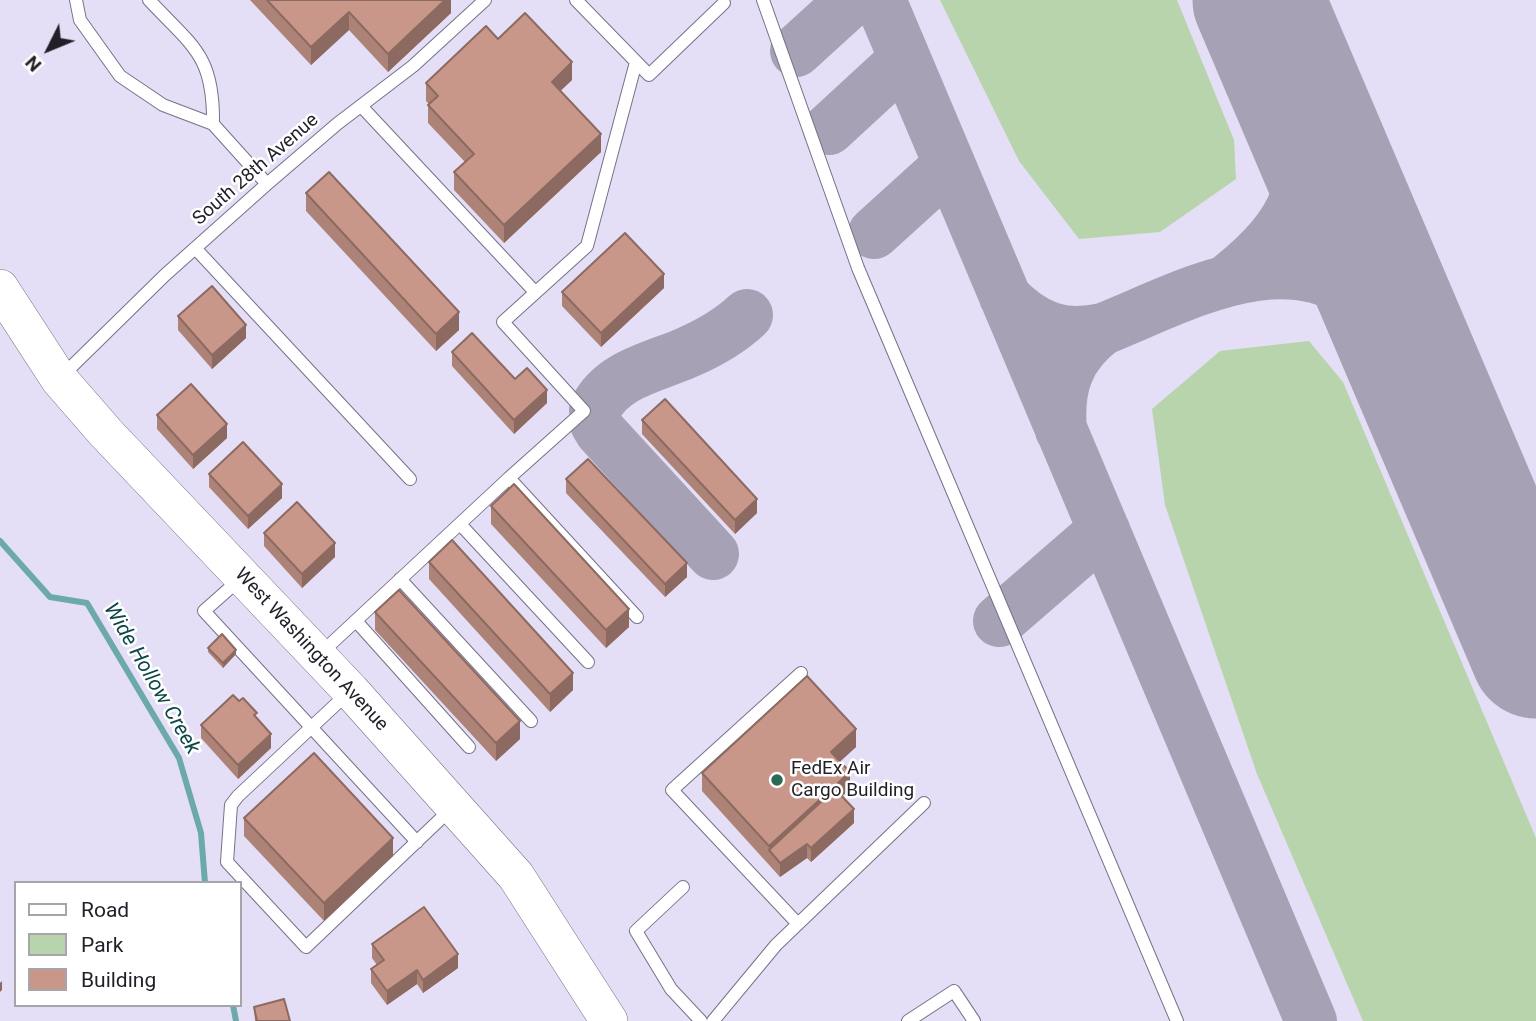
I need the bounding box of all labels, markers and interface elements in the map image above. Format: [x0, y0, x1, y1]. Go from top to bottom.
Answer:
north arrow [14, 14, 84, 84]
text: N [20, 51, 46, 76]
street label: South 28th Avenue [189, 109, 323, 231]
street label: West Washington Avenue [230, 564, 392, 736]
water label: Wide Hollow Creek [97, 599, 205, 759]
place label: FedEx Air Cargo Building [791, 758, 914, 802]
marker: FedEx Air Cargo Building [769, 772, 785, 788]
legend [14, 881, 242, 1007]
text: Road [81, 898, 129, 922]
text: Park [81, 933, 123, 957]
text: Building [81, 968, 156, 992]

